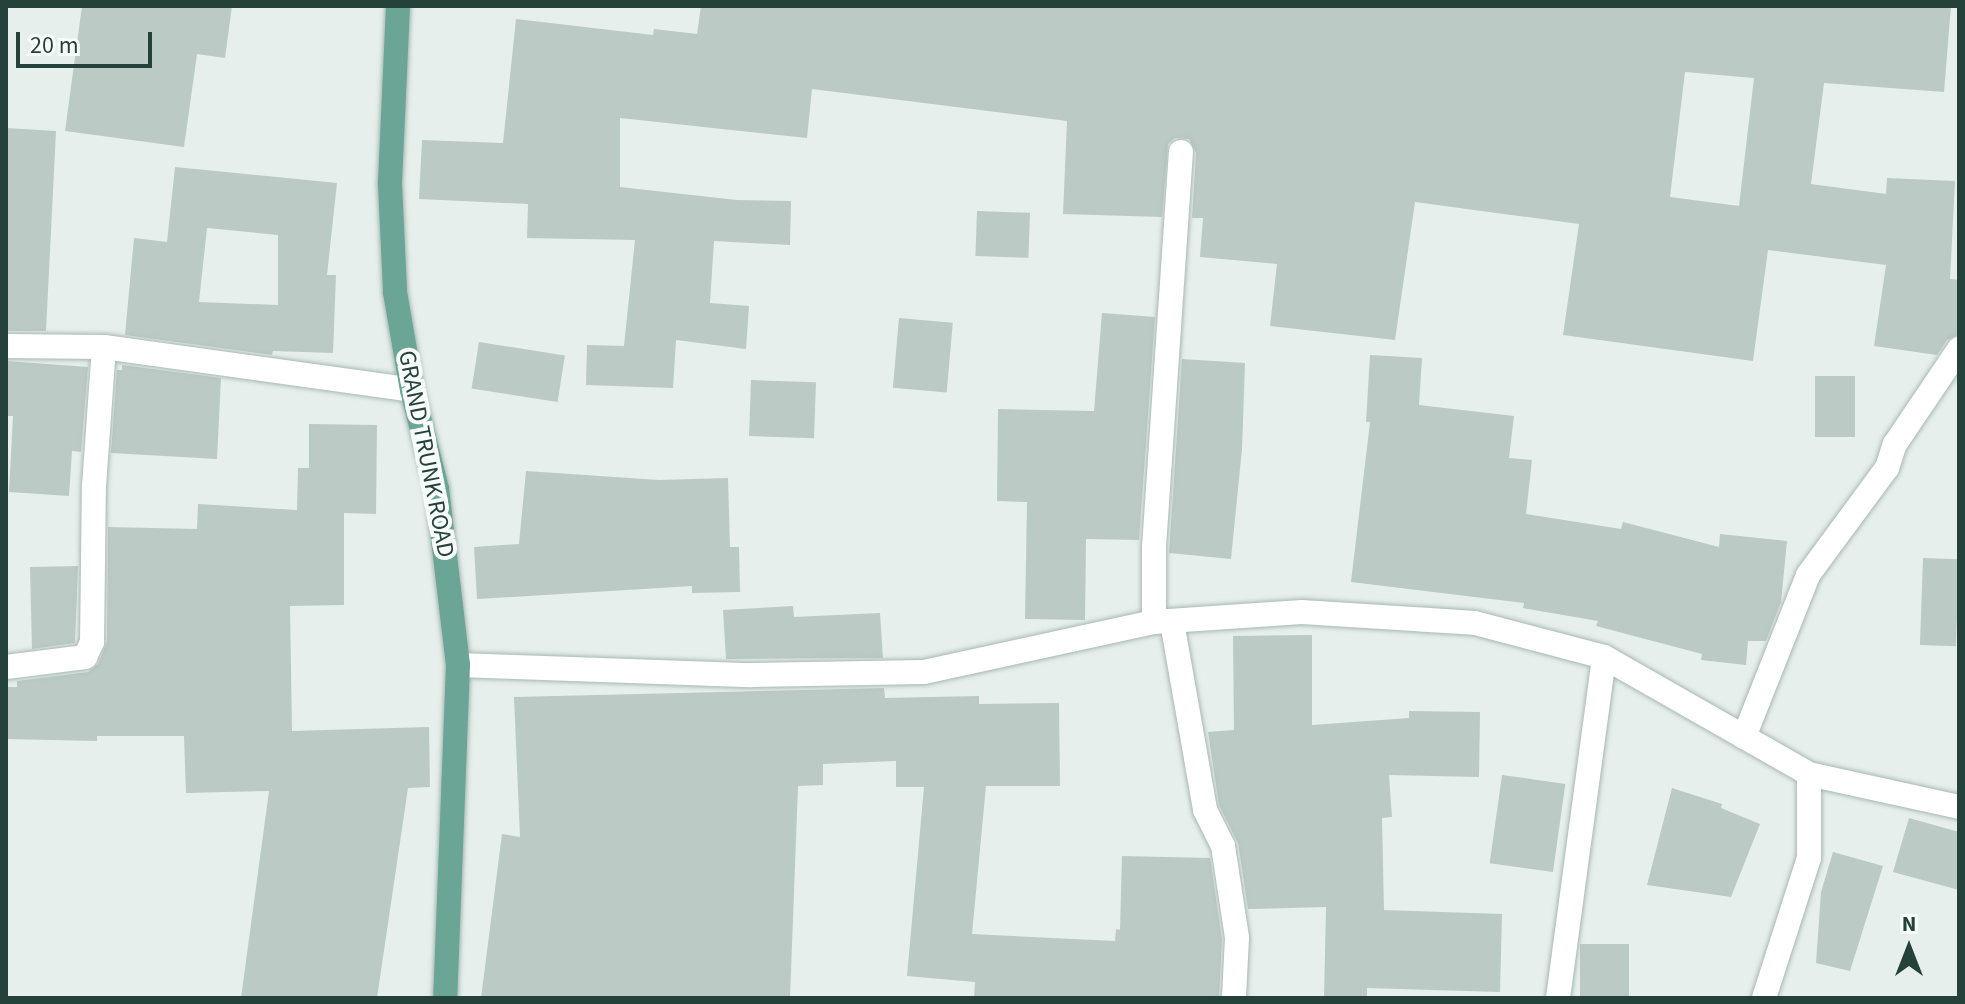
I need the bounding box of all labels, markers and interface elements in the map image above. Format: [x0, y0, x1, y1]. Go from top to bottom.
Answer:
scale bar [20, 16, 156, 66]
text: 20 m [30, 28, 79, 63]
street label: GRAND TRUNK ROAD [392, 348, 460, 560]
north arrow [1869, 908, 1949, 988]
text: N [1902, 908, 1916, 940]

